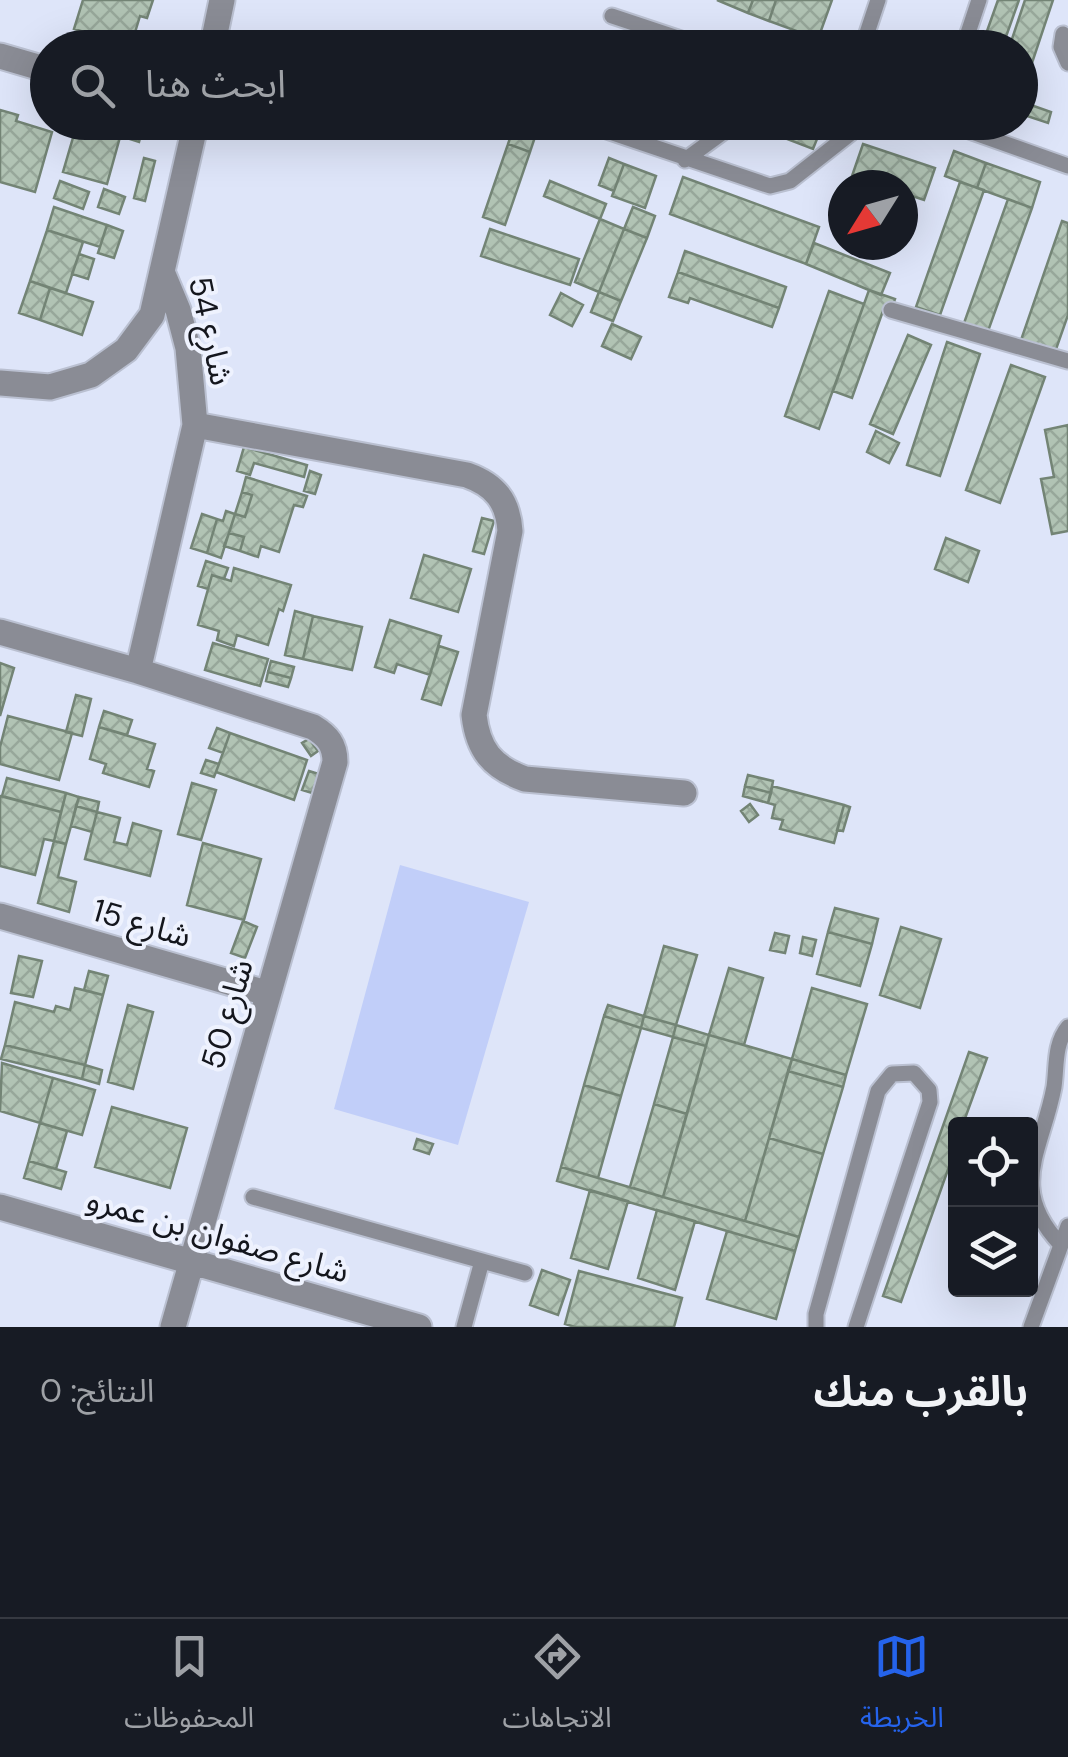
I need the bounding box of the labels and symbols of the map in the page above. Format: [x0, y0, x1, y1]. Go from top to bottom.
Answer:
north arrow [828, 170, 918, 260]
street label: شارع 54 [176, 273, 243, 390]
street label: شارع 15 [87, 889, 196, 960]
street label: شارع 50 [191, 954, 266, 1075]
street label: شارع صفوان بن عمرو [81, 1177, 354, 1295]

